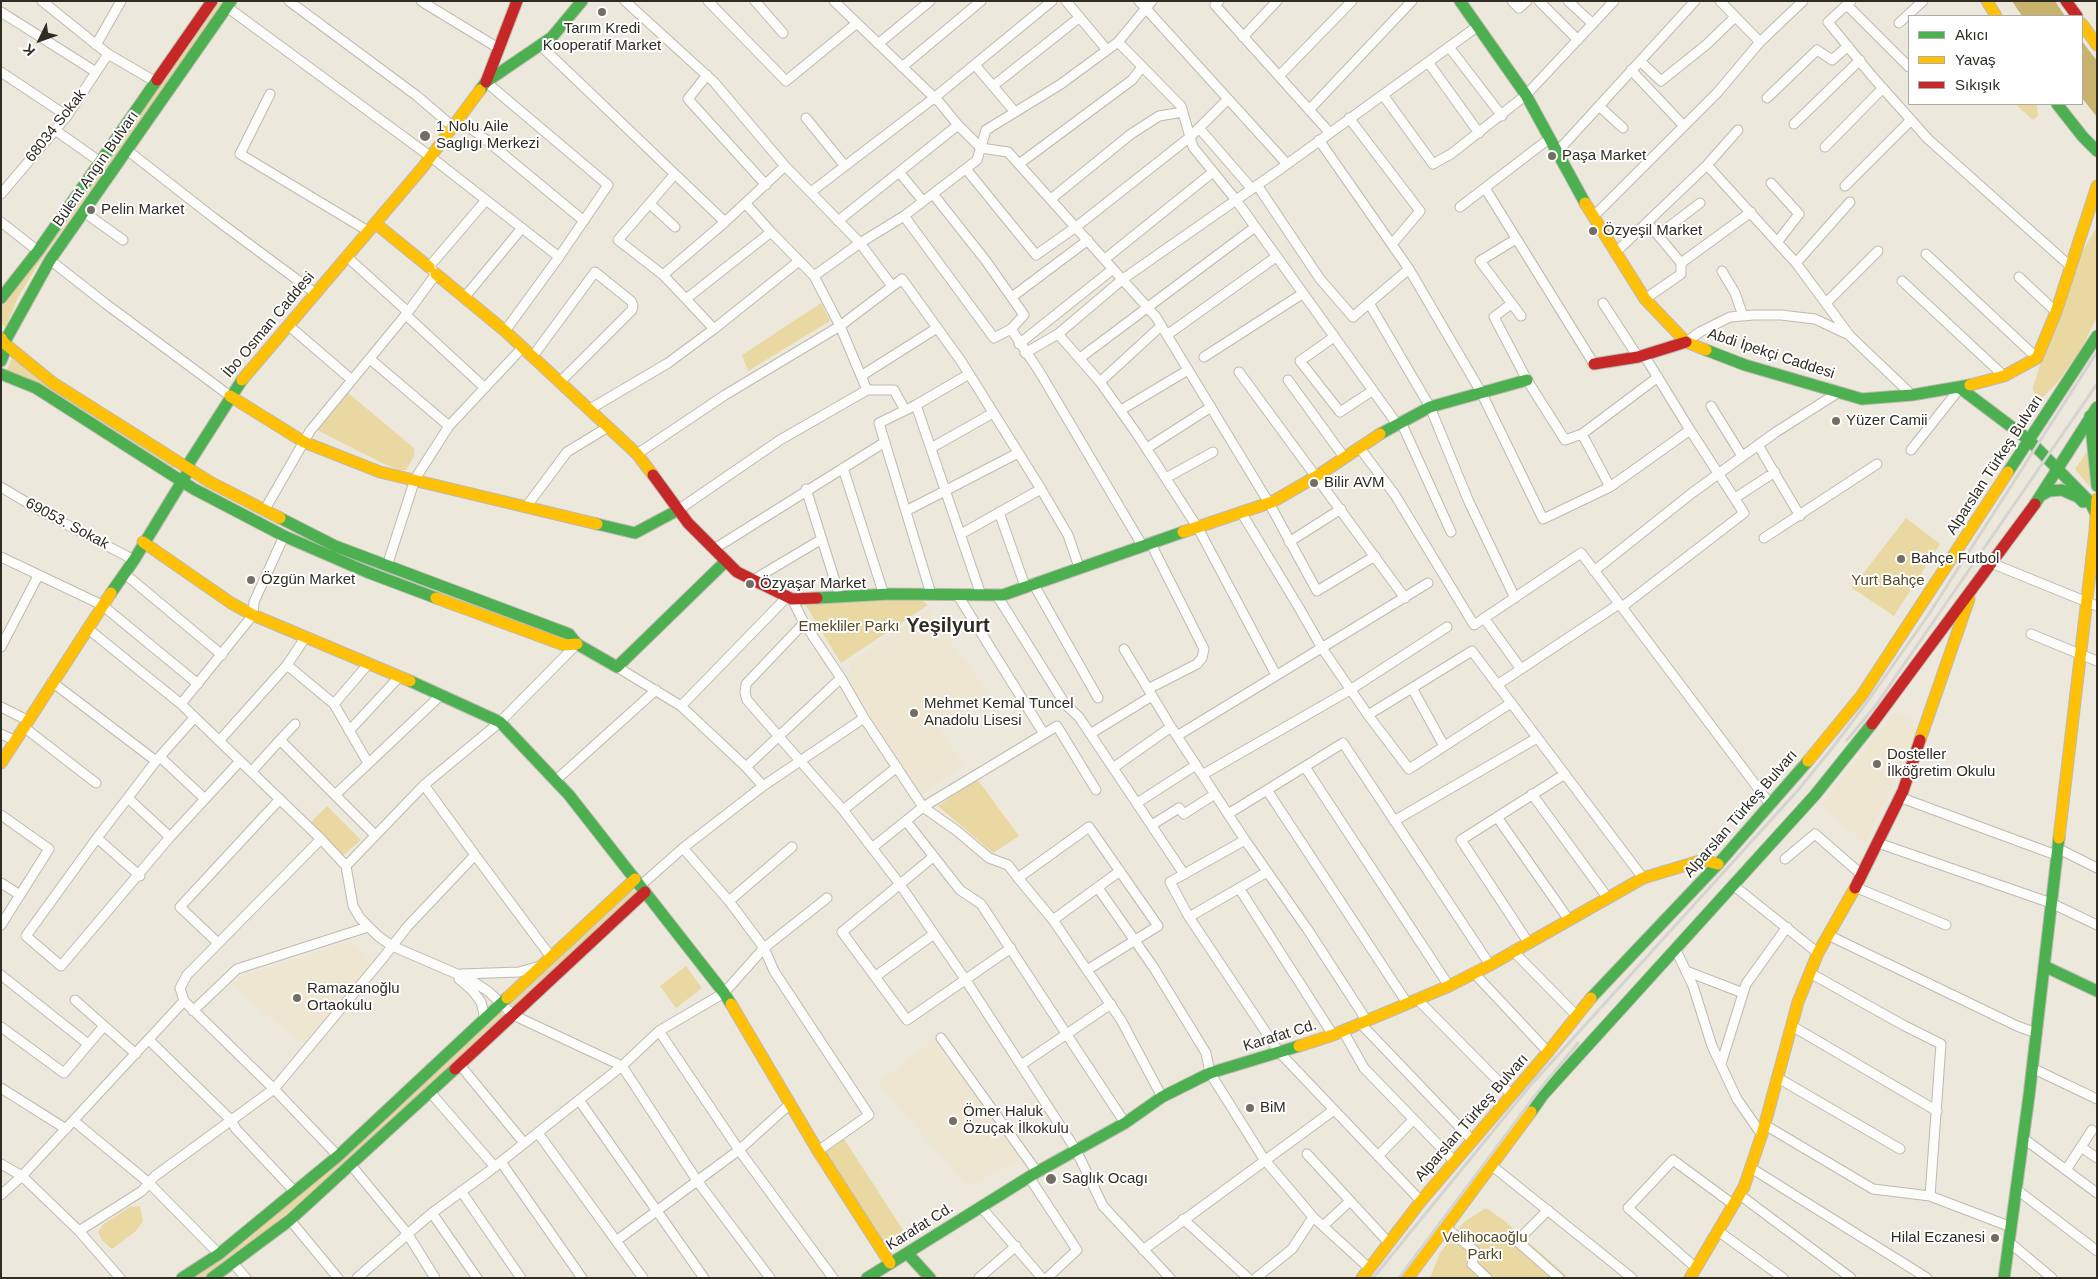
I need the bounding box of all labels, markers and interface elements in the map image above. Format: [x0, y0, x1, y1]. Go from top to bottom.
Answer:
marker: Tarım Kredi Kooperatif Market [596, 6, 608, 18]
north arrow [15, 15, 65, 65]
legend [1908, 15, 2083, 105]
place label: Tarım Kredi Kooperatif Market [543, 20, 661, 55]
text: Akıcı [1955, 26, 1988, 43]
text: K [20, 41, 38, 59]
text: Yavaş [1955, 51, 1996, 68]
text: Sıkışık [1955, 76, 2000, 93]
street label: 68034 Sokak [22, 86, 90, 166]
street label: Bülent Angın Bulvarı [49, 108, 143, 230]
place label: 1 Nolu Aile Saglıgı Merkezi [436, 118, 539, 153]
marker: 1 Nolu Aile Saglıgı Merkezi [418, 129, 432, 143]
place label: Paşa Market [1562, 147, 1646, 165]
marker: Paşa Market [1546, 150, 1558, 162]
place label: Pelin Market [101, 201, 184, 219]
marker: Pelin Market [85, 204, 97, 216]
place label: Özyeşil Market [1603, 222, 1702, 240]
marker: Özyeşil Market [1587, 225, 1599, 237]
street label: İbo Osman Caddesi [219, 268, 319, 382]
street label: Abdi İpekçi Caddesi [1705, 325, 1837, 383]
street label: Alparslan Türkeş Bulvarı [1943, 392, 2047, 538]
place label: Yüzer Camii [1846, 412, 1928, 430]
marker: Yüzer Camii [1830, 415, 1842, 427]
place label: Bilir AVM [1324, 474, 1385, 492]
marker: Bilir AVM [1308, 477, 1320, 489]
street label: 69053. Sokak [22, 495, 112, 553]
place label: Bahçe Futbol [1911, 550, 1999, 568]
marker: Bahçe Futbol [1895, 553, 1907, 565]
place label: Özgün Market [261, 571, 355, 589]
park label: Yurt Bahçe [1851, 572, 1925, 590]
marker: Özgün Market [245, 574, 257, 586]
place label: Özyaşar Market [760, 575, 866, 593]
marker: Özyaşar Market [744, 578, 756, 590]
district label: Yeşilyurt [906, 614, 990, 638]
park label: Emekliler Parkı [799, 618, 899, 636]
place label: Mehmet Kemal Tuncel Anadolu Lisesi [924, 695, 1074, 730]
marker: Mehmet Kemal Tuncel Anadolu Lisesi [908, 707, 920, 719]
street label: Alparslan Türkeş Bulvarı [1681, 746, 1801, 882]
place label: Dosteller İlköğretim Okulu [1887, 746, 1995, 781]
marker: Dosteller İlköğretim Okulu [1871, 758, 1883, 770]
place label: Ramazanoğlu Ortaokulu [307, 980, 400, 1015]
marker: Ramazanoğlu Ortaokulu [291, 992, 303, 1004]
street label: Karafat Cd. [1241, 1016, 1319, 1056]
street label: Alparslan Türkeş Bulvarı [1412, 1050, 1532, 1186]
place label: BiM [1260, 1099, 1286, 1117]
marker: BiM [1244, 1102, 1256, 1114]
place label: Ömer Haluk Özuçak İlkokulu [963, 1103, 1069, 1138]
marker: Ömer Haluk Özuçak İlkokulu [947, 1115, 959, 1127]
place label: Saglık Ocagı [1062, 1170, 1148, 1188]
marker: Saglık Ocagı [1044, 1172, 1058, 1186]
street label: Karafat Cd. [883, 1199, 957, 1255]
park label: Velihocaoğlu Parkı [1442, 1229, 1528, 1264]
place label: Hilal Eczanesi [1891, 1229, 1985, 1247]
marker: Hilal Eczanesi [1989, 1232, 2001, 1244]

